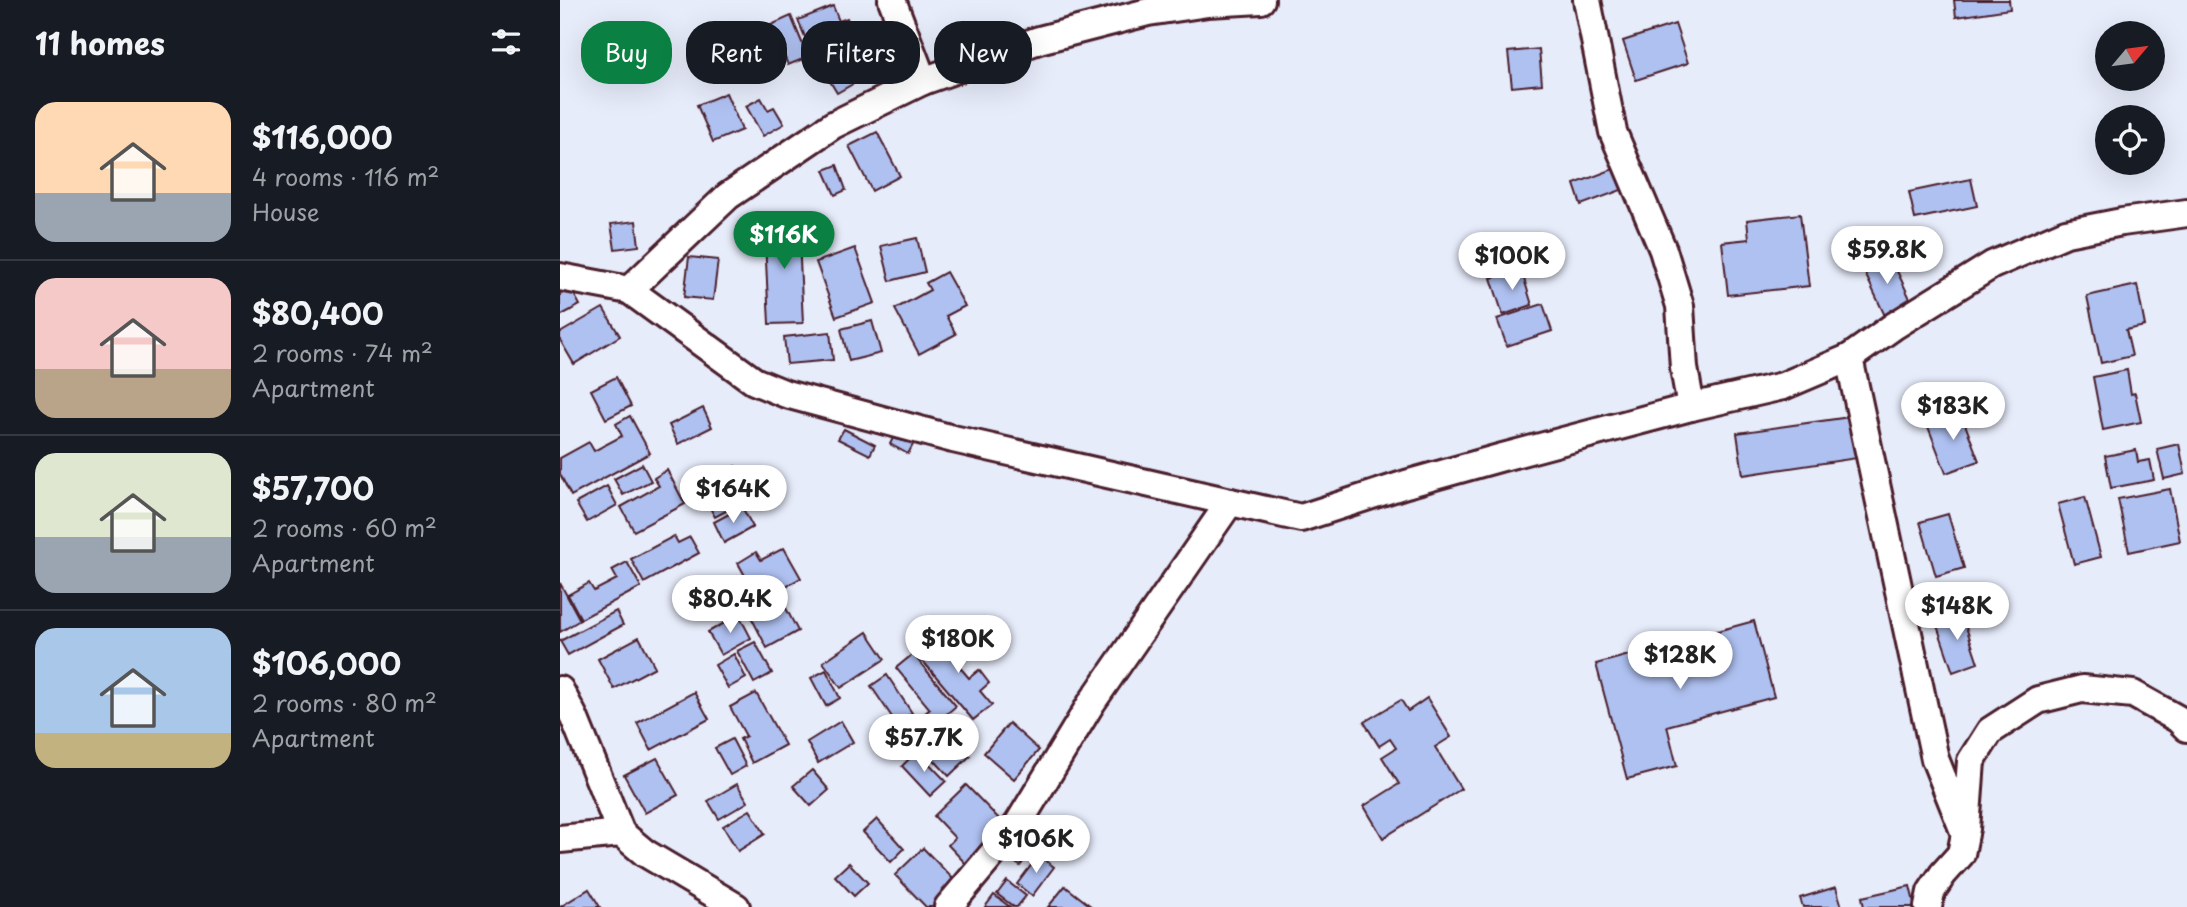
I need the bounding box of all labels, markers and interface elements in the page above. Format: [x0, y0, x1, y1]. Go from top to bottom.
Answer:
text: 11 homes [35, 20, 165, 65]
chip: Buy [581, 21, 672, 84]
chip: Rent [686, 21, 787, 84]
chip: Filters [801, 21, 920, 84]
chip: New [934, 21, 1032, 84]
north arrow [2095, 21, 2165, 91]
map controls [2095, 21, 2165, 175]
icon: filters [487, 23, 525, 61]
button: locate [2095, 105, 2165, 175]
text: $116,000 [252, 114, 393, 159]
icon: home [91, 130, 175, 214]
text: 4 rooms · 116 m² [252, 159, 439, 194]
text: House [252, 194, 319, 229]
pin: $116K [735, 212, 833, 271]
text: $116K [750, 216, 818, 251]
pin: $59.8K [1830, 226, 1944, 286]
text: $59.8K [1847, 231, 1927, 266]
pin: $100K [1463, 232, 1561, 292]
text: $100K [1474, 237, 1550, 272]
text: $80,400 [252, 290, 384, 335]
icon: home [91, 306, 175, 390]
text: 2 rooms · 74 m² [252, 335, 433, 370]
text: Apartment [252, 370, 375, 405]
pin: $183K [1904, 382, 2002, 442]
text: $183K [1917, 387, 1989, 422]
text: $57,700 [252, 465, 374, 510]
pin: $164K [684, 466, 782, 525]
text: $164K [696, 470, 770, 505]
icon: home [91, 481, 175, 565]
text: 2 rooms · 60 m² [252, 510, 437, 545]
text: Apartment [252, 545, 375, 580]
pin: $80.4K [673, 576, 787, 635]
text: $80.4K [688, 580, 772, 615]
pin: $148K [1908, 582, 2006, 642]
text: $148K [1921, 587, 1993, 622]
pin: $180K [909, 616, 1007, 675]
text: $180K [921, 620, 995, 655]
pin: $128K [1631, 632, 1729, 691]
text: $128K [1644, 636, 1716, 671]
text: $106,000 [252, 640, 401, 685]
icon: home [91, 656, 175, 740]
text: 2 rooms · 80 m² [252, 685, 437, 720]
pin: $57.7K [867, 714, 981, 774]
text: $57.7K [885, 719, 963, 754]
text: Apartment [252, 720, 375, 755]
pin: $106K [987, 816, 1085, 875]
text: $106K [998, 820, 1074, 855]

